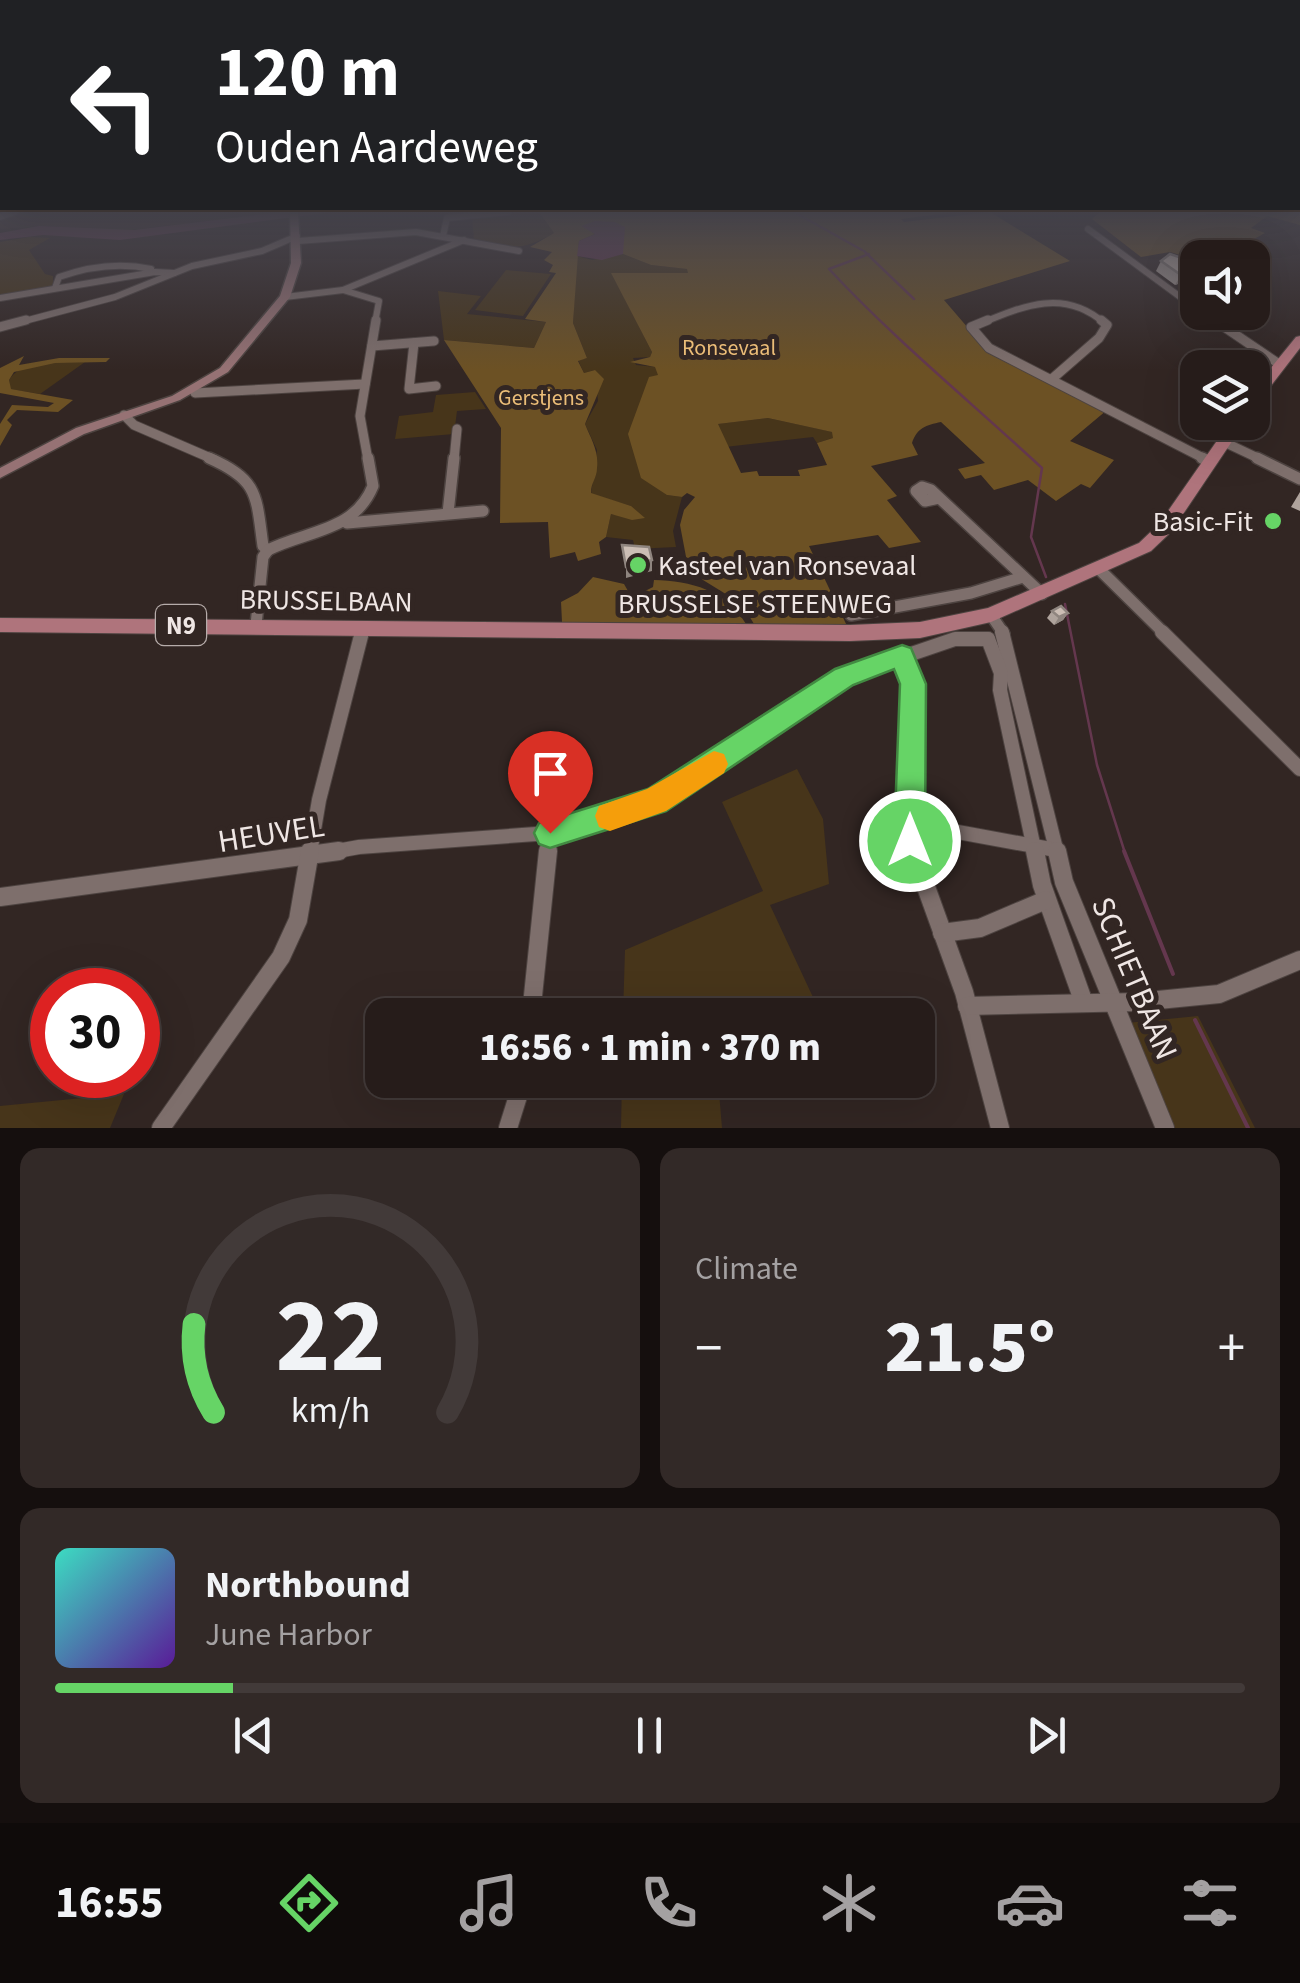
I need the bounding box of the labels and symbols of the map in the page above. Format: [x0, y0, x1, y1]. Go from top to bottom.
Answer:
park label: Ronsevaal [682, 332, 776, 364]
park label: Gerstjens [498, 382, 584, 414]
place label: Basic-Fit [1153, 502, 1254, 542]
marker: Basic-Fit [1262, 510, 1284, 532]
place label: Kasteel van Ronsevaal [658, 546, 916, 586]
marker: Kasteel van Ronsevaal [627, 554, 649, 576]
street label: BRUSSELBAAN [239, 579, 413, 623]
street label: BRUSSELSE STEENWEG [618, 584, 892, 624]
road number: N9 [156, 605, 206, 645]
pin [508, 731, 593, 834]
position arrow [858, 789, 962, 893]
street label: HEUVEL [215, 803, 328, 865]
street label: SCHIETBAAN [1079, 890, 1189, 1067]
speed limit sign: 30 [30, 968, 160, 1098]

